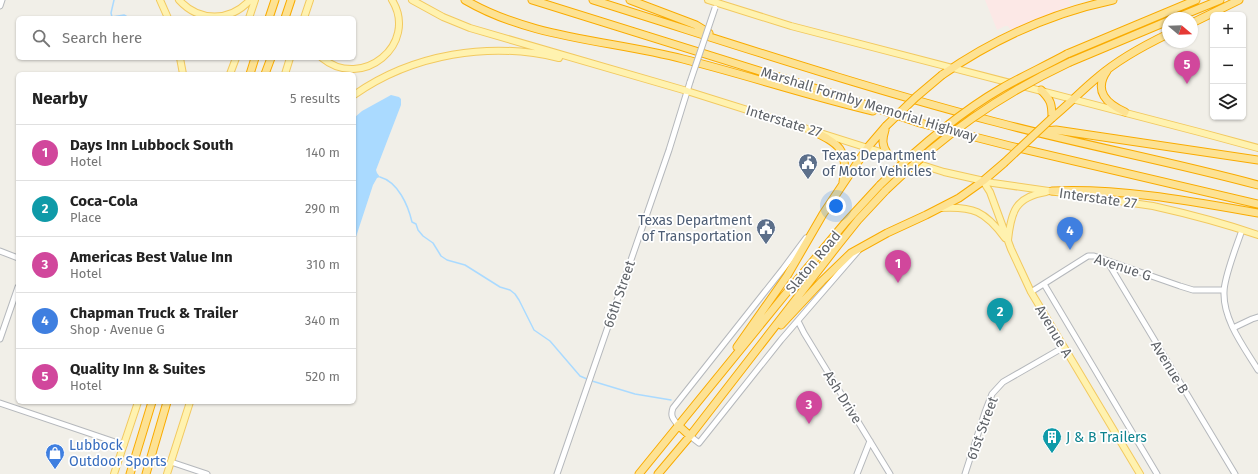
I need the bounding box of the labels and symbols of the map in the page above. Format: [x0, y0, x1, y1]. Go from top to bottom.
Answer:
north arrow [1162, 12, 1198, 48]
pin: 5 [1174, 51, 1200, 84]
street label: Marshall Formby Memorial Highway [759, 63, 979, 146]
street label: Interstate 27 [744, 102, 824, 141]
place label: Texas Department of Motor Vehicles [822, 147, 937, 180]
public building icon: Texas Department of Motor Vehicles [797, 152, 819, 180]
street label: Interstate 27 [1058, 185, 1138, 212]
your location [826, 196, 846, 216]
place label: Texas Department of Transportation [638, 212, 753, 245]
public building icon: Texas Department of Transportation [755, 217, 777, 245]
pin: 4 [1057, 217, 1083, 250]
street label: Slaton Road [782, 228, 844, 297]
pin: 1 [885, 250, 911, 283]
street label: Avenue G [1092, 250, 1154, 285]
street label: 66th Street [600, 257, 639, 330]
pin: 2 [987, 298, 1013, 331]
street label: Avenue A [1031, 302, 1076, 361]
street label: Avenue B [1147, 338, 1192, 397]
street label: Ash Drive [820, 368, 865, 427]
pin: 3 [796, 391, 822, 424]
street label: 61st Street [963, 393, 1002, 462]
building icon: J & B Trailers [1041, 426, 1063, 454]
place label: J & B Trailers [1066, 429, 1147, 446]
place label: Lubbock Outdoor Sports [69, 437, 167, 470]
shop icon: Lubbock Outdoor Sports [44, 442, 66, 470]

